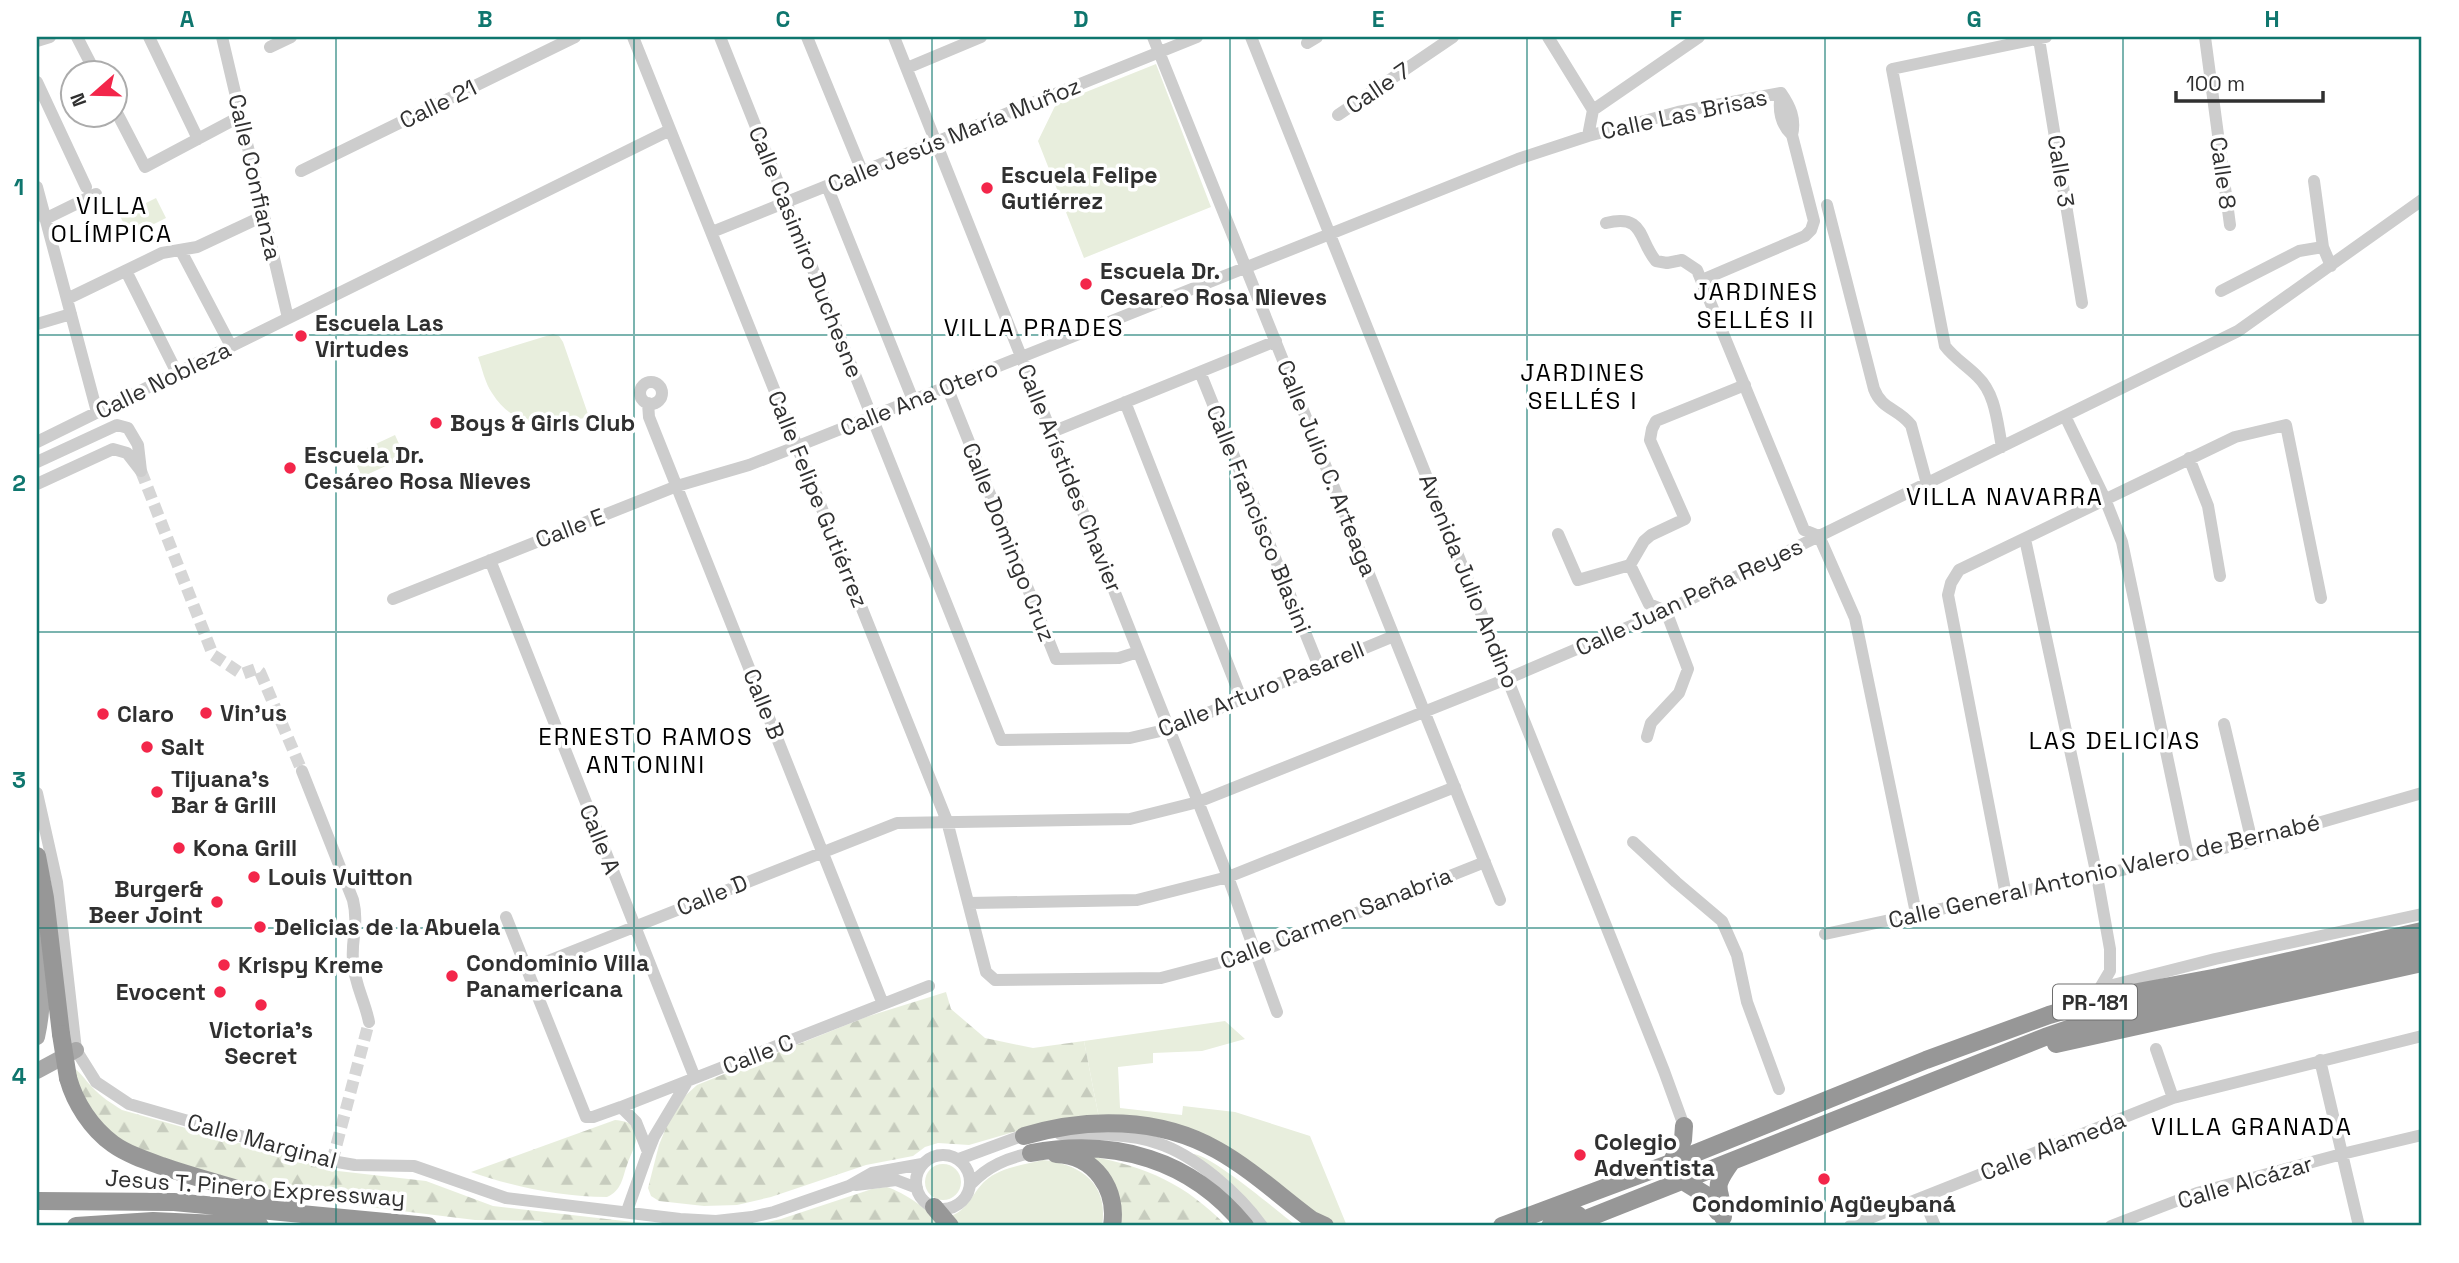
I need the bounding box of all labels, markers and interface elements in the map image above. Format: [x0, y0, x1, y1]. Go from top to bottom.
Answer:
text: A [180, 4, 195, 34]
text: B [477, 4, 493, 34]
text: C [776, 4, 790, 34]
text: D [1073, 4, 1089, 34]
text: E [1372, 4, 1384, 34]
text: F [1670, 4, 1682, 34]
text: G [1966, 4, 1982, 34]
text: H [2264, 4, 2280, 34]
street label: Calle 7 [1340, 55, 1416, 121]
north arrow [60, 60, 130, 130]
scale bar [2176, 60, 2322, 104]
street label: Calle Jesús María Muñoz [823, 70, 1085, 200]
text: 100 m [2186, 70, 2245, 97]
street label: Calle 21 [394, 72, 482, 136]
street label: Calle Las Brisas [1598, 82, 1770, 146]
text: N [65, 89, 92, 110]
street label: Calle Confianza [221, 91, 289, 263]
street label: Calle Casimiro Duchesne [742, 122, 870, 382]
street label: Calle 3 [2040, 133, 2082, 209]
street label: Calle 8 [2203, 135, 2243, 211]
place label: Escuela Felipe Gutiérrez [1001, 160, 1158, 216]
text: 1 [14, 172, 24, 202]
marker: Escuela Felipe Gutiérrez [979, 180, 995, 196]
district label: VILLA OLÍMPICA [51, 190, 173, 249]
place label: Escuela Dr. Cesareo Rosa Nieves [1100, 256, 1327, 312]
marker: Escuela Dr. Cesareo Rosa Nieves [1078, 276, 1094, 292]
district label: JARDINES SELLÉS II [1693, 276, 1819, 335]
place label: Escuela Las Virtudes [315, 308, 444, 364]
district label: VILLA PRADES [944, 312, 1124, 343]
marker: Escuela Las Virtudes [293, 328, 309, 344]
street label: Calle Nobleza [90, 334, 236, 426]
street label: Calle Ana Otero [836, 353, 1002, 443]
street label: Calle Julio C. Arteaga [1270, 355, 1384, 581]
district label: JARDINES SELLÉS I [1520, 357, 1646, 416]
street label: Calle Arístides Chavier [1010, 359, 1130, 597]
street label: Calle Felipe Gutiérrez [761, 386, 875, 612]
street label: Calle Francisco Blasini [1199, 400, 1319, 638]
place label: Boys & Girls Club [450, 408, 635, 438]
marker: Boys & Girls Club [428, 415, 444, 431]
street label: Calle Domingo Cruz [955, 438, 1063, 646]
place label: Escuela Dr. Cesáreo Rosa Nieves [304, 440, 531, 496]
marker: Escuela Dr. Cesáreo Rosa Nieves [282, 460, 298, 476]
text: 2 [12, 468, 26, 498]
street label: Avenida Julio Andino [1412, 469, 1526, 693]
district label: VILLA NAVARRA [1906, 481, 2104, 512]
street label: Calle E [531, 501, 609, 555]
street label: Calle Juan Peña Reyes [1571, 531, 1807, 663]
street label: Calle Arturo Pasarell [1153, 634, 1369, 744]
street label: Calle B [736, 664, 792, 744]
place label: Vin'us [220, 698, 287, 728]
place label: Claro [117, 699, 174, 729]
marker: Vin'us [198, 705, 214, 721]
marker: Claro [95, 706, 111, 722]
district label: ERNESTO RAMOS ANTONINI [538, 721, 754, 780]
district label: LAS DELICIAS [2029, 725, 2201, 756]
place label: Salt [161, 732, 205, 762]
marker: Salt [139, 739, 155, 755]
place label: Tijuana's Bar & Grill [171, 764, 277, 820]
text: 3 [12, 765, 26, 795]
marker: Tijuana's Bar & Grill [149, 784, 165, 800]
street label: Calle A [572, 800, 628, 878]
street label: Calle General Antonio Valero de Bernabé [1885, 807, 2323, 935]
place label: Kona Grill [193, 833, 297, 863]
marker: Kona Grill [171, 840, 187, 856]
street label: Calle Carmen Sanabria [1216, 860, 1456, 976]
place label: Louis Vuitton [268, 862, 413, 892]
street label: Calle D [672, 867, 752, 923]
marker: Louis Vuitton [246, 869, 262, 885]
place label: Burger& Beer Joint [89, 874, 203, 930]
marker: Burger& Beer Joint [209, 894, 225, 910]
place label: Delicias de la Abuela [274, 912, 500, 942]
marker: Delicias de la Abuela [252, 919, 268, 935]
place label: Condominio Villa Panamericana [466, 948, 649, 1004]
place label: Krispy Kreme [238, 950, 384, 980]
marker: Krispy Kreme [216, 957, 232, 973]
marker: Condominio Villa Panamericana [444, 968, 460, 984]
place label: Evocent [116, 977, 206, 1007]
marker: Evocent [212, 984, 228, 1000]
road number: PR-181 [2053, 984, 2137, 1020]
marker: Victoria's Secret [253, 997, 269, 1013]
place label: Victoria's Secret [209, 1015, 313, 1071]
street label: Calle C [718, 1027, 798, 1081]
text: 4 [12, 1061, 27, 1091]
street label: Calle Alameda [1976, 1105, 2130, 1187]
street label: Calle Marginal [184, 1107, 340, 1175]
district label: VILLA GRANADA [2151, 1111, 2353, 1142]
place label: Colegio Adventista [1594, 1127, 1715, 1183]
marker: Colegio Adventista [1572, 1147, 1588, 1163]
street label: Calle Alcázar [2174, 1148, 2316, 1216]
street label: Jesus T. Pinero Expressway [104, 1163, 406, 1213]
marker: Condominio Agüeybaná [1816, 1171, 1832, 1187]
place label: Condominio Agüeybaná [1692, 1189, 1956, 1219]

